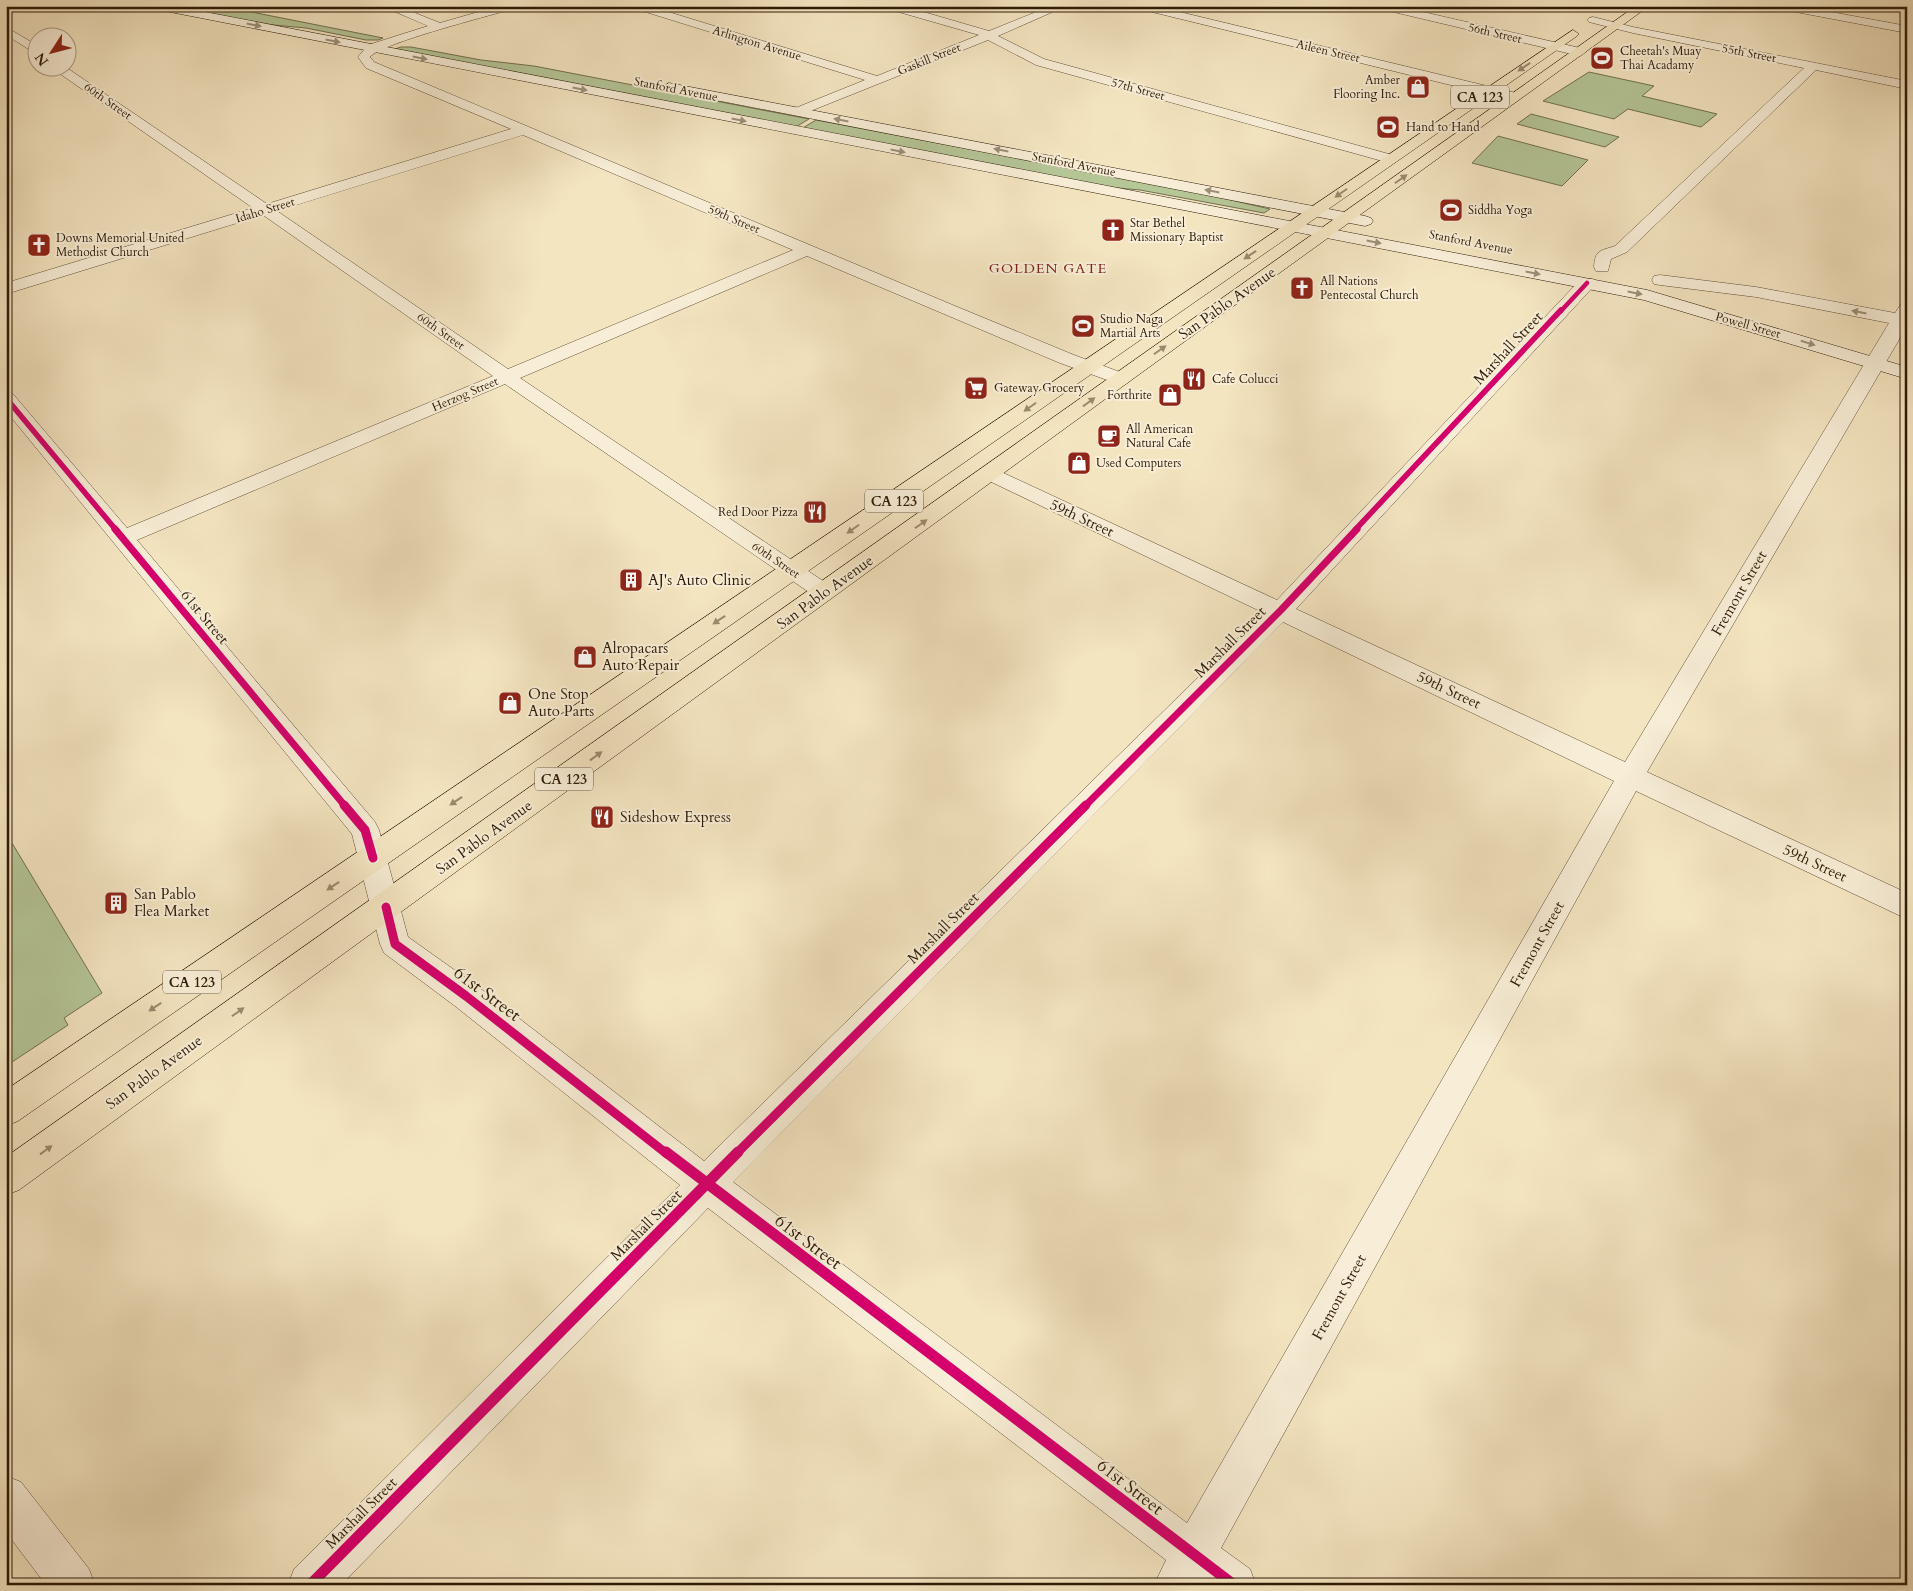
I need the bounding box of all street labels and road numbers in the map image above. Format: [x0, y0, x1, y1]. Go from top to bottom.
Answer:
street label: 56th Street [1467, 19, 1524, 47]
street label: Arlington Avenue [711, 22, 803, 64]
street label: Aileen Street [1295, 36, 1362, 66]
street label: Gaskill Street [895, 39, 963, 79]
street label: 55th Street [1721, 40, 1778, 66]
street label: Stanford Avenue [633, 73, 719, 105]
street label: 57th Street [1109, 74, 1167, 104]
street label: 60th Street [81, 79, 135, 123]
road number: CA 123 [1451, 85, 1509, 108]
street label: Stanford Avenue [1031, 148, 1117, 180]
street label: Idaho Street [234, 193, 297, 227]
street label: 59th Street [706, 201, 763, 237]
street label: Stanford Avenue [1428, 226, 1514, 258]
street label: San Pablo Avenue [1174, 262, 1280, 344]
street label: Marshall Street [1469, 307, 1547, 389]
street label: Powell Street [1714, 308, 1783, 342]
street label: 60th Street [414, 309, 468, 353]
street label: Herzog Street [429, 373, 501, 415]
road number: CA 123 [865, 490, 923, 512]
street label: 59th Street [1047, 494, 1117, 542]
street label: 60th Street [749, 538, 803, 582]
street label: Fremont Street [1707, 547, 1772, 639]
street label: San Pablo Avenue [773, 550, 877, 634]
street label: 61st Street [176, 586, 234, 649]
street label: Marshall Street [1190, 602, 1270, 682]
street label: 59th Street [1414, 666, 1484, 714]
road number: CA 123 [535, 768, 593, 791]
street label: San Pablo Avenue [432, 795, 536, 879]
street label: 59th Street [1780, 839, 1850, 887]
street label: Marshall Street [903, 888, 983, 968]
street label: Fremont Street [1505, 897, 1569, 990]
street label: 61st Street [448, 960, 526, 1028]
road number: CA 123 [163, 970, 221, 994]
street label: San Pablo Avenue [102, 1030, 206, 1114]
street label: Marshall Street [606, 1185, 686, 1265]
street label: 61st Street [769, 1208, 847, 1276]
street label: Fremont Street [1307, 1250, 1371, 1343]
street label: 61st Street [1091, 1453, 1169, 1521]
street label: Marshall Street [321, 1473, 401, 1553]

